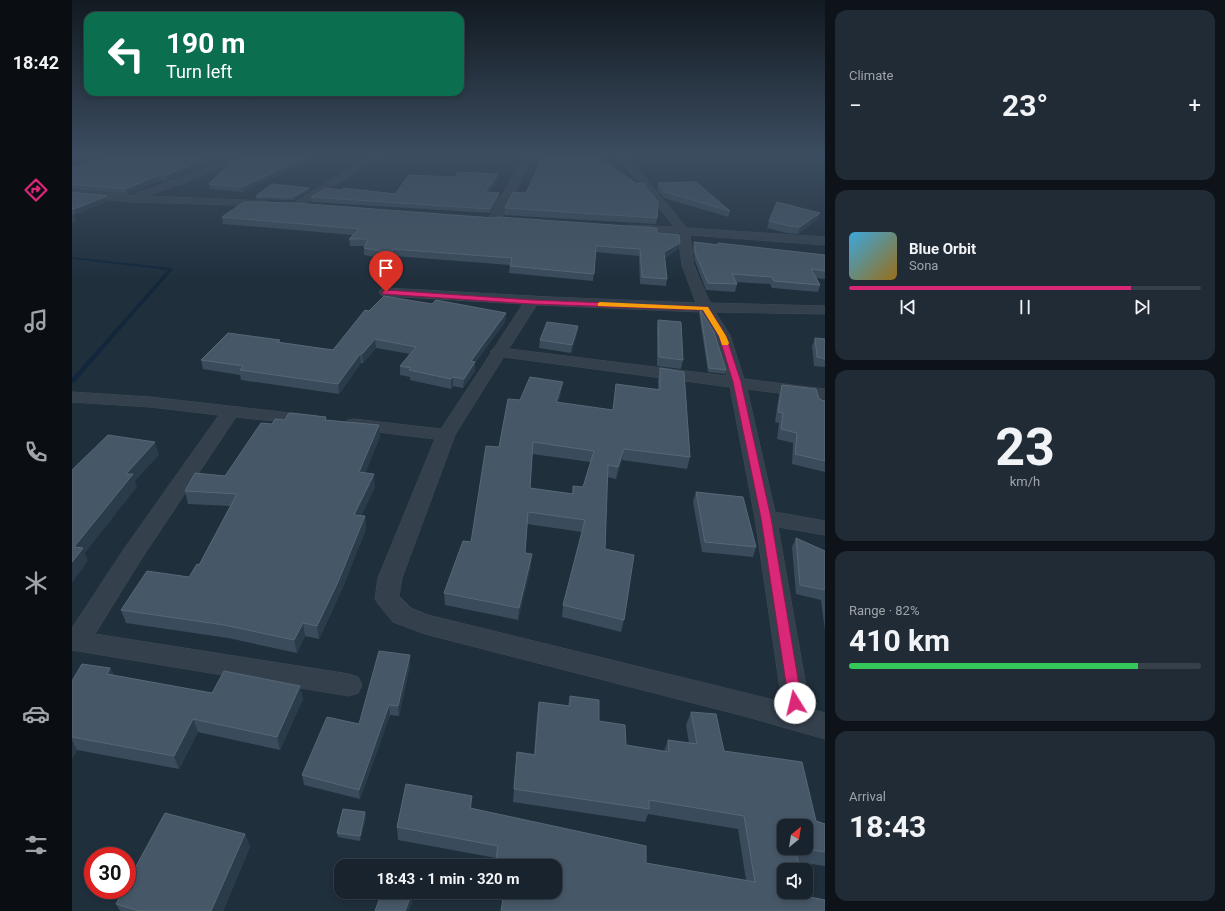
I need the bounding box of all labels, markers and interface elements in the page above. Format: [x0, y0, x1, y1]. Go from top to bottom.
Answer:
text: 190 m [166, 27, 245, 60]
icon: left [100, 28, 152, 80]
text: 18:42 [13, 52, 59, 73]
text: Turn left [166, 61, 232, 82]
text: Climate [849, 68, 893, 83]
text: 23° [1002, 88, 1048, 123]
text: − [849, 93, 862, 118]
text: + [1189, 93, 1201, 118]
icon: directions [22, 176, 50, 204]
text: Blue Orbit [909, 240, 976, 258]
pin [369, 251, 403, 292]
icon: arrive [375, 257, 397, 279]
text: Sona [909, 258, 938, 273]
icon: previous [897, 296, 919, 318]
icon: pause [1014, 296, 1036, 318]
icon: next [1131, 296, 1153, 318]
icon: music [22, 307, 50, 335]
text: 23 [995, 417, 1055, 478]
icon: phone [22, 438, 50, 466]
text: km/h [1010, 474, 1040, 489]
icon: climate [22, 569, 50, 597]
text: Range · 82% [849, 603, 919, 618]
text: 410 km [849, 623, 950, 658]
position arrow [774, 682, 816, 724]
icon: car [22, 700, 50, 728]
text: Arrival [849, 789, 886, 804]
text: 18:43 [849, 809, 926, 844]
north arrow [777, 819, 813, 855]
map controls [777, 819, 813, 899]
icon: filters [22, 831, 50, 859]
speed limit sign: 30 [84, 847, 136, 899]
button: sound [777, 863, 813, 899]
text: 18:43 · 1 min · 320 m [377, 870, 519, 888]

